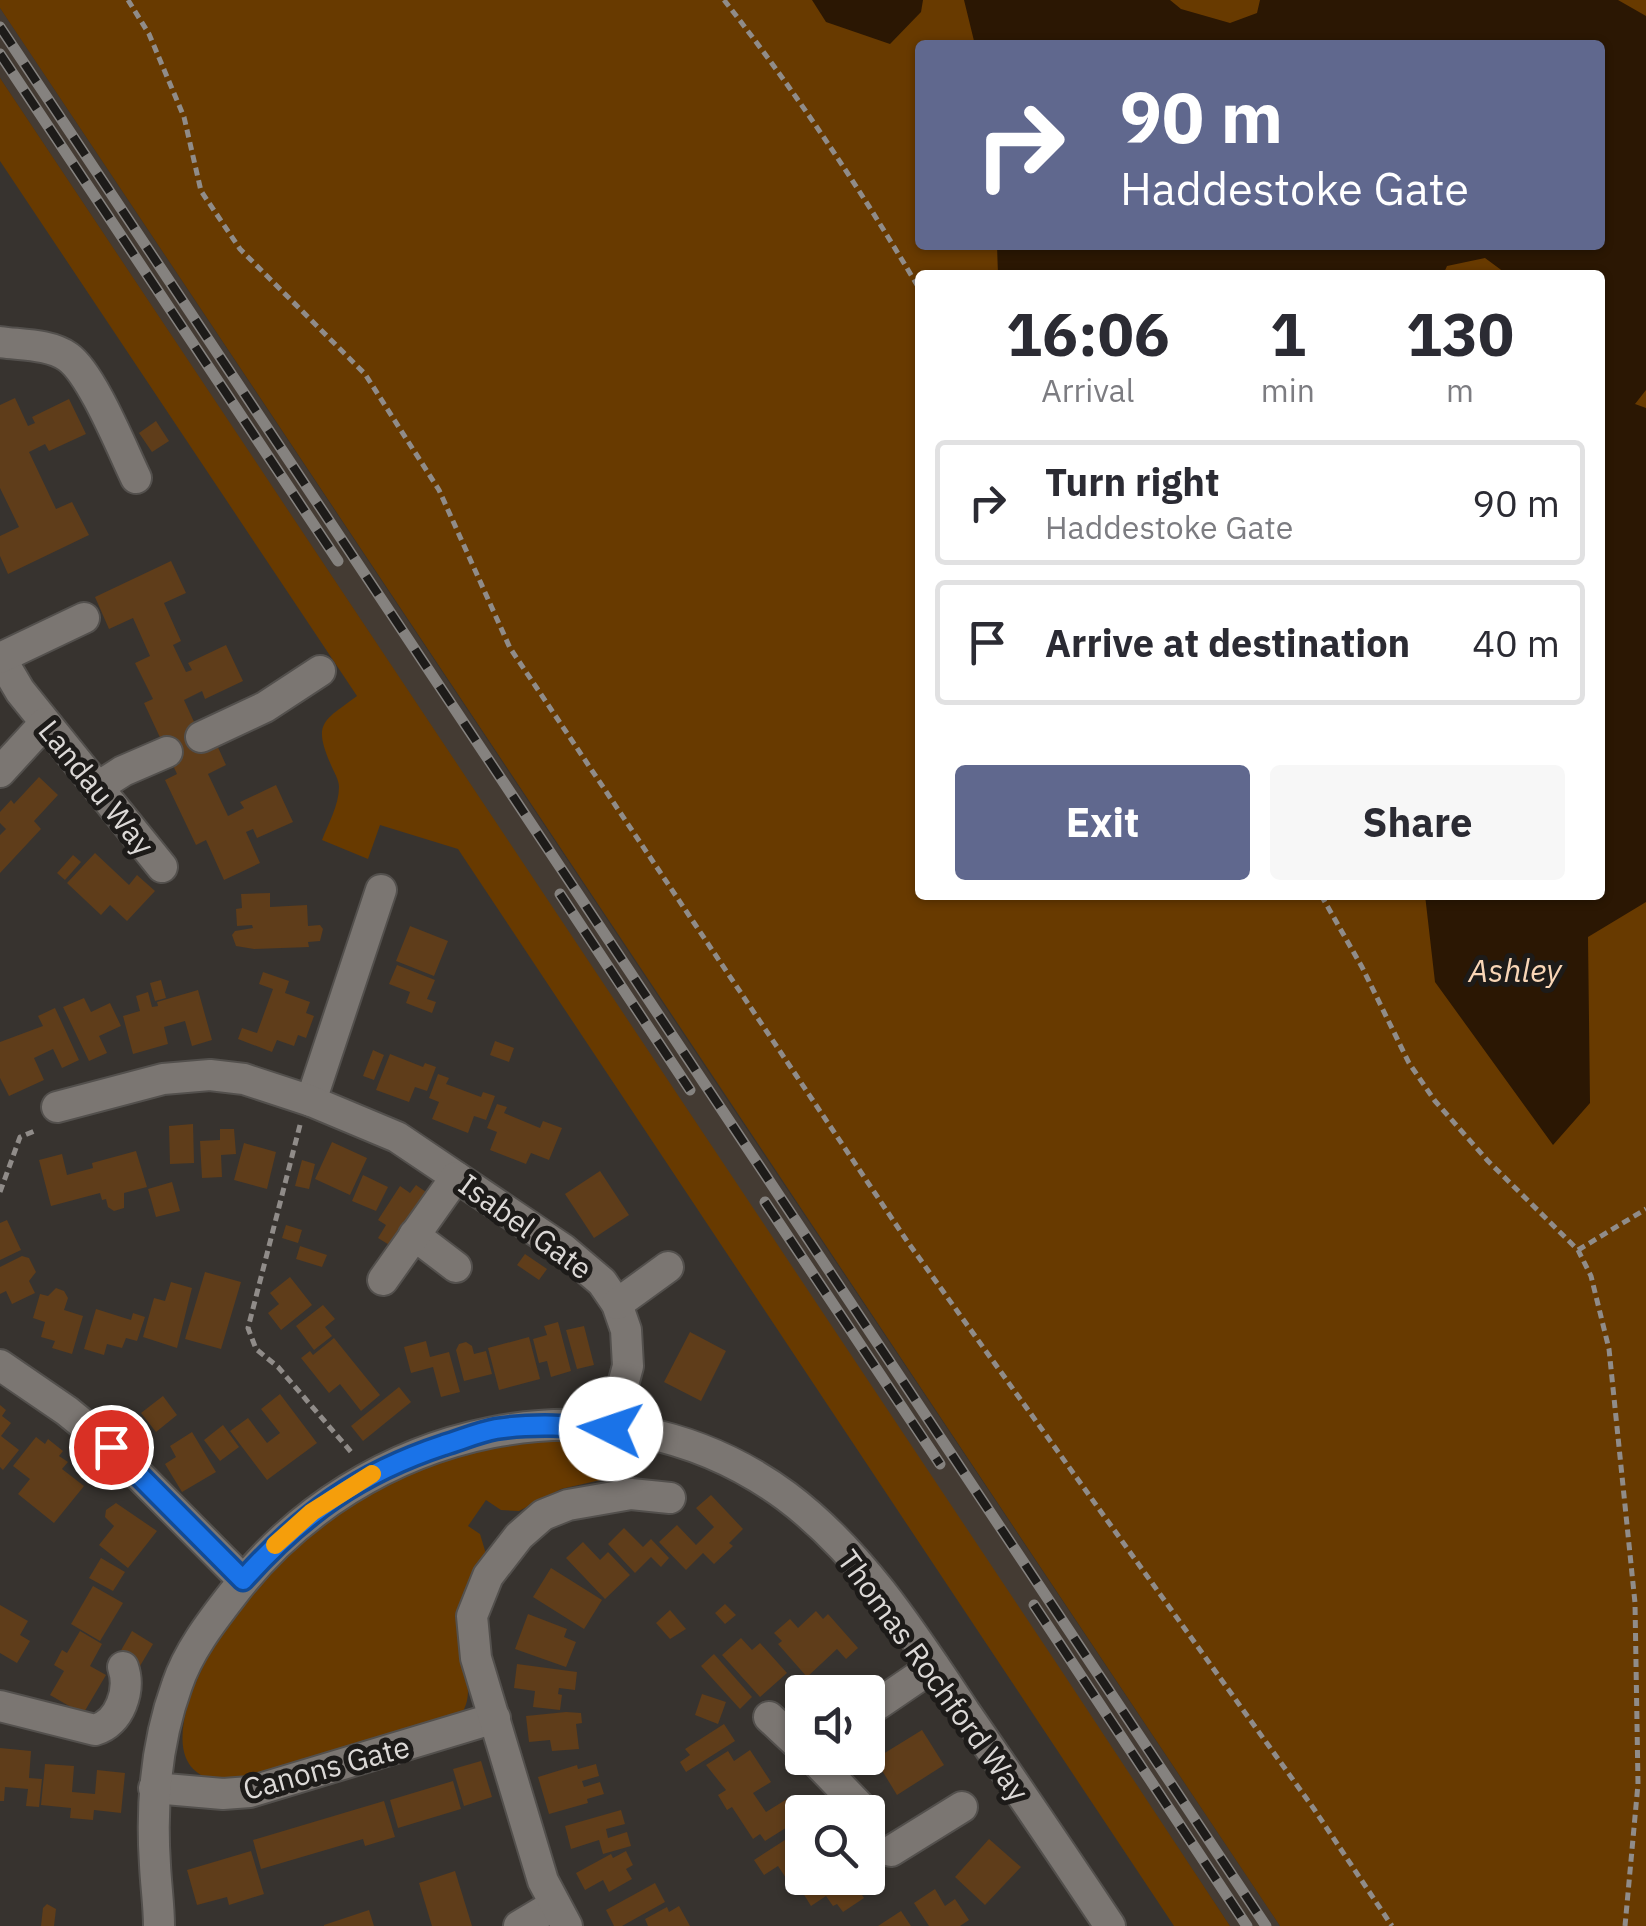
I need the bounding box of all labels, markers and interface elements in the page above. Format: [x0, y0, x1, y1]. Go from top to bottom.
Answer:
text: 90 m [1120, 71, 1283, 162]
icon: right [955, 80, 1085, 210]
text: Haddestoke Gate [1120, 159, 1469, 217]
text: 16:06 [1006, 294, 1170, 373]
text: 1 [1270, 294, 1306, 373]
text: 130 [1406, 294, 1514, 373]
text: Arrival [1041, 369, 1135, 411]
text: min [1261, 369, 1315, 411]
text: m [1446, 369, 1474, 411]
text: Turn right [1045, 457, 1220, 506]
icon: right [960, 475, 1015, 530]
text: 90 m [1472, 478, 1560, 527]
text: Haddestoke Gate [1045, 506, 1293, 548]
icon: arrive [960, 615, 1015, 670]
text: Arrive at destination [1045, 618, 1410, 667]
text: 40 m [1472, 618, 1560, 667]
street label: Landau Way [31, 711, 163, 863]
button: Exit [955, 765, 1250, 880]
button: Share [1270, 765, 1565, 880]
water label: Ashley [1467, 949, 1563, 991]
street label: Isabel Gate [452, 1165, 600, 1287]
position arrow [559, 1377, 663, 1481]
pin [69, 1405, 154, 1490]
icon: arrive [84, 1420, 139, 1475]
street label: Thomas Rochford Way [830, 1542, 1038, 1808]
map controls [785, 1675, 885, 1895]
button: sound [785, 1675, 885, 1775]
street label: Canons Gate [238, 1726, 414, 1808]
button: search [785, 1795, 885, 1895]

